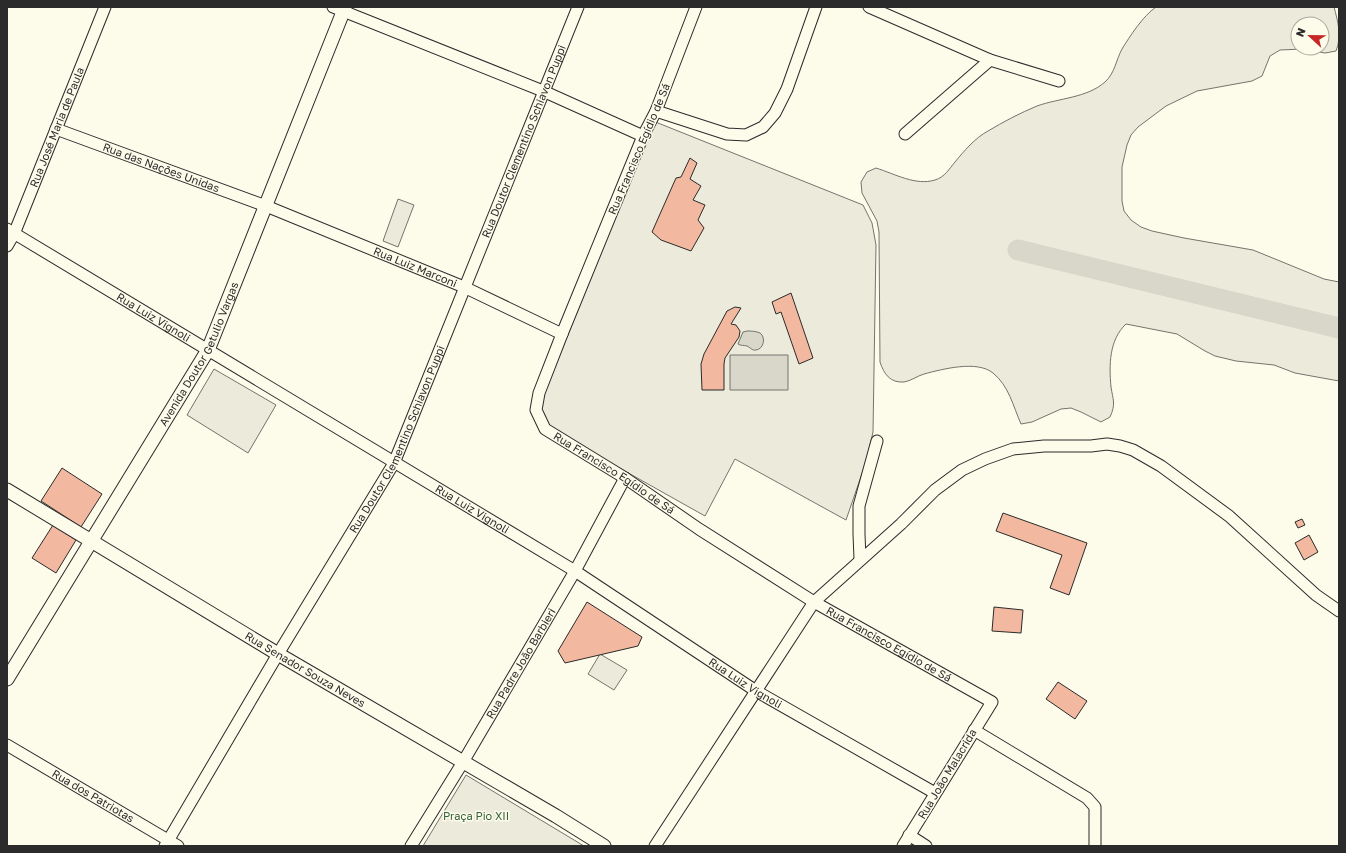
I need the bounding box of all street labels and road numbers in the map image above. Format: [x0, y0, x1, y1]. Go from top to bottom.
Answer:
street label: Rua Doutor Clementino Schiavon Puppi [479, 43, 568, 240]
street label: Rua José Maria de Paula [26, 65, 86, 189]
street label: Rua Francisco Egídio de Sá [605, 81, 672, 216]
street label: Rua das Nações Unidas [101, 140, 222, 194]
street label: Rua Luiz Marconi [372, 244, 459, 290]
street label: Avenida Doutor Getulio Vargas [156, 280, 241, 428]
street label: Rua Luiz Vignoli [114, 290, 193, 344]
street label: Rua Doutor Clementino Schiavon Puppi [346, 343, 447, 535]
street label: Rua Francisco Egídio de Sá [551, 429, 677, 516]
street label: Rua Luiz Vignoli [433, 481, 512, 536]
street label: Rua Francisco Egídio de Sá [824, 603, 954, 684]
street label: Rua Padre João Barbieri [483, 606, 558, 721]
street label: Rua Senador Souza Neves [243, 629, 368, 710]
street label: Rua Luiz Vignoli [707, 655, 784, 710]
street label: Rua João Malacrida [915, 726, 979, 821]
street label: Rua dos Patriotas [50, 766, 137, 825]

